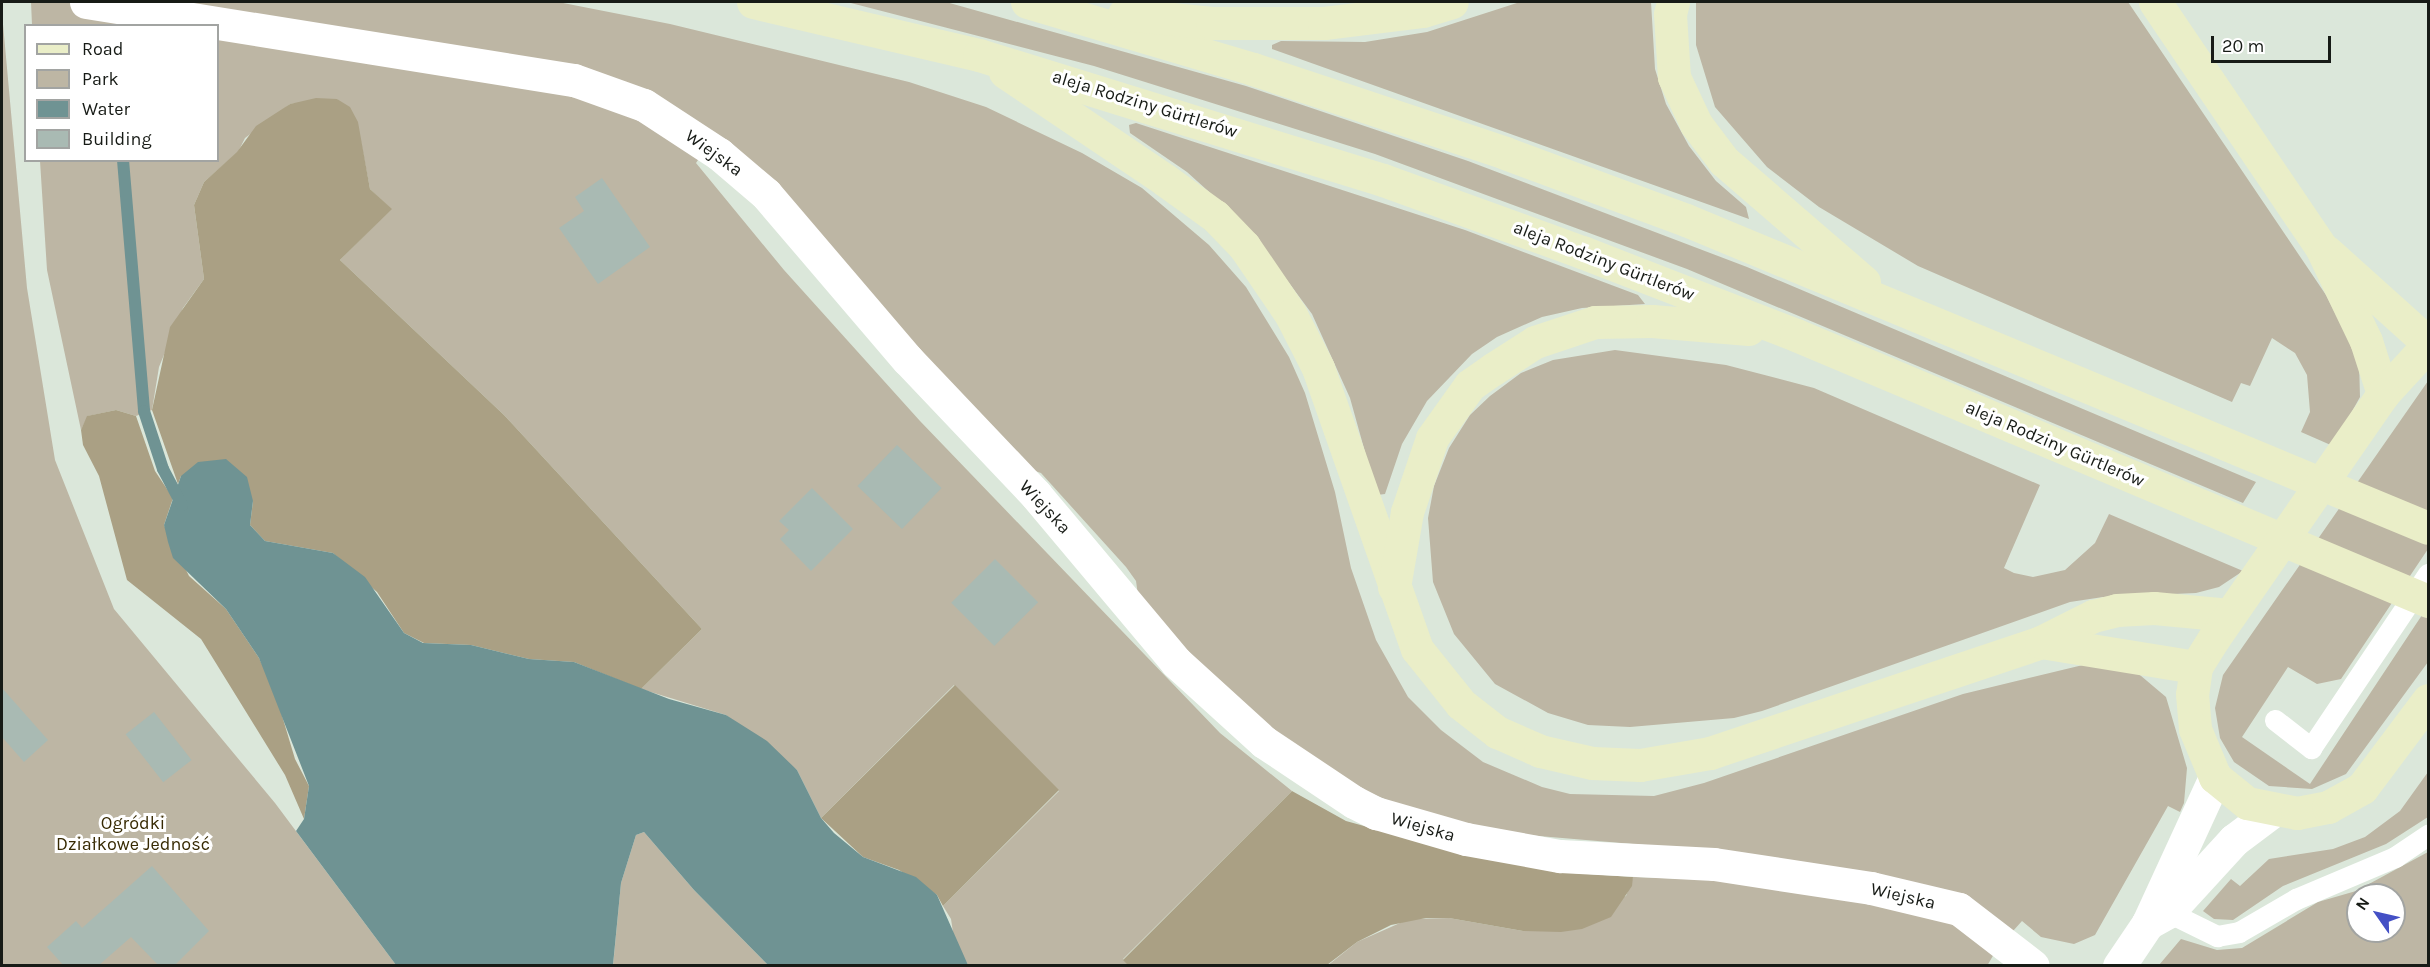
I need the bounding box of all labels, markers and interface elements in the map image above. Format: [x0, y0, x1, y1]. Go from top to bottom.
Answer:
legend [24, 24, 219, 162]
scale bar [2214, 24, 2334, 62]
text: 20 m [2222, 35, 2264, 57]
text: Road [82, 38, 123, 60]
street label: aleja Rodziny Gürtlerów [1050, 66, 1240, 142]
text: Park [82, 68, 119, 90]
text: Water [82, 98, 130, 120]
street label: Wiejska [681, 125, 747, 181]
text: Building [82, 128, 152, 150]
street label: aleja Rodziny Gürtlerów [1510, 216, 1698, 306]
street label: aleja Rodziny Gürtlerów [1962, 396, 2148, 492]
street label: Wiejska [1015, 476, 1075, 538]
street label: Wiejska [1388, 808, 1458, 846]
park label: Ogródki Działkowe Jedność [56, 813, 210, 856]
street label: Wiejska [1868, 878, 1938, 914]
north arrow [2346, 883, 2406, 943]
text: N [2351, 894, 2373, 914]

